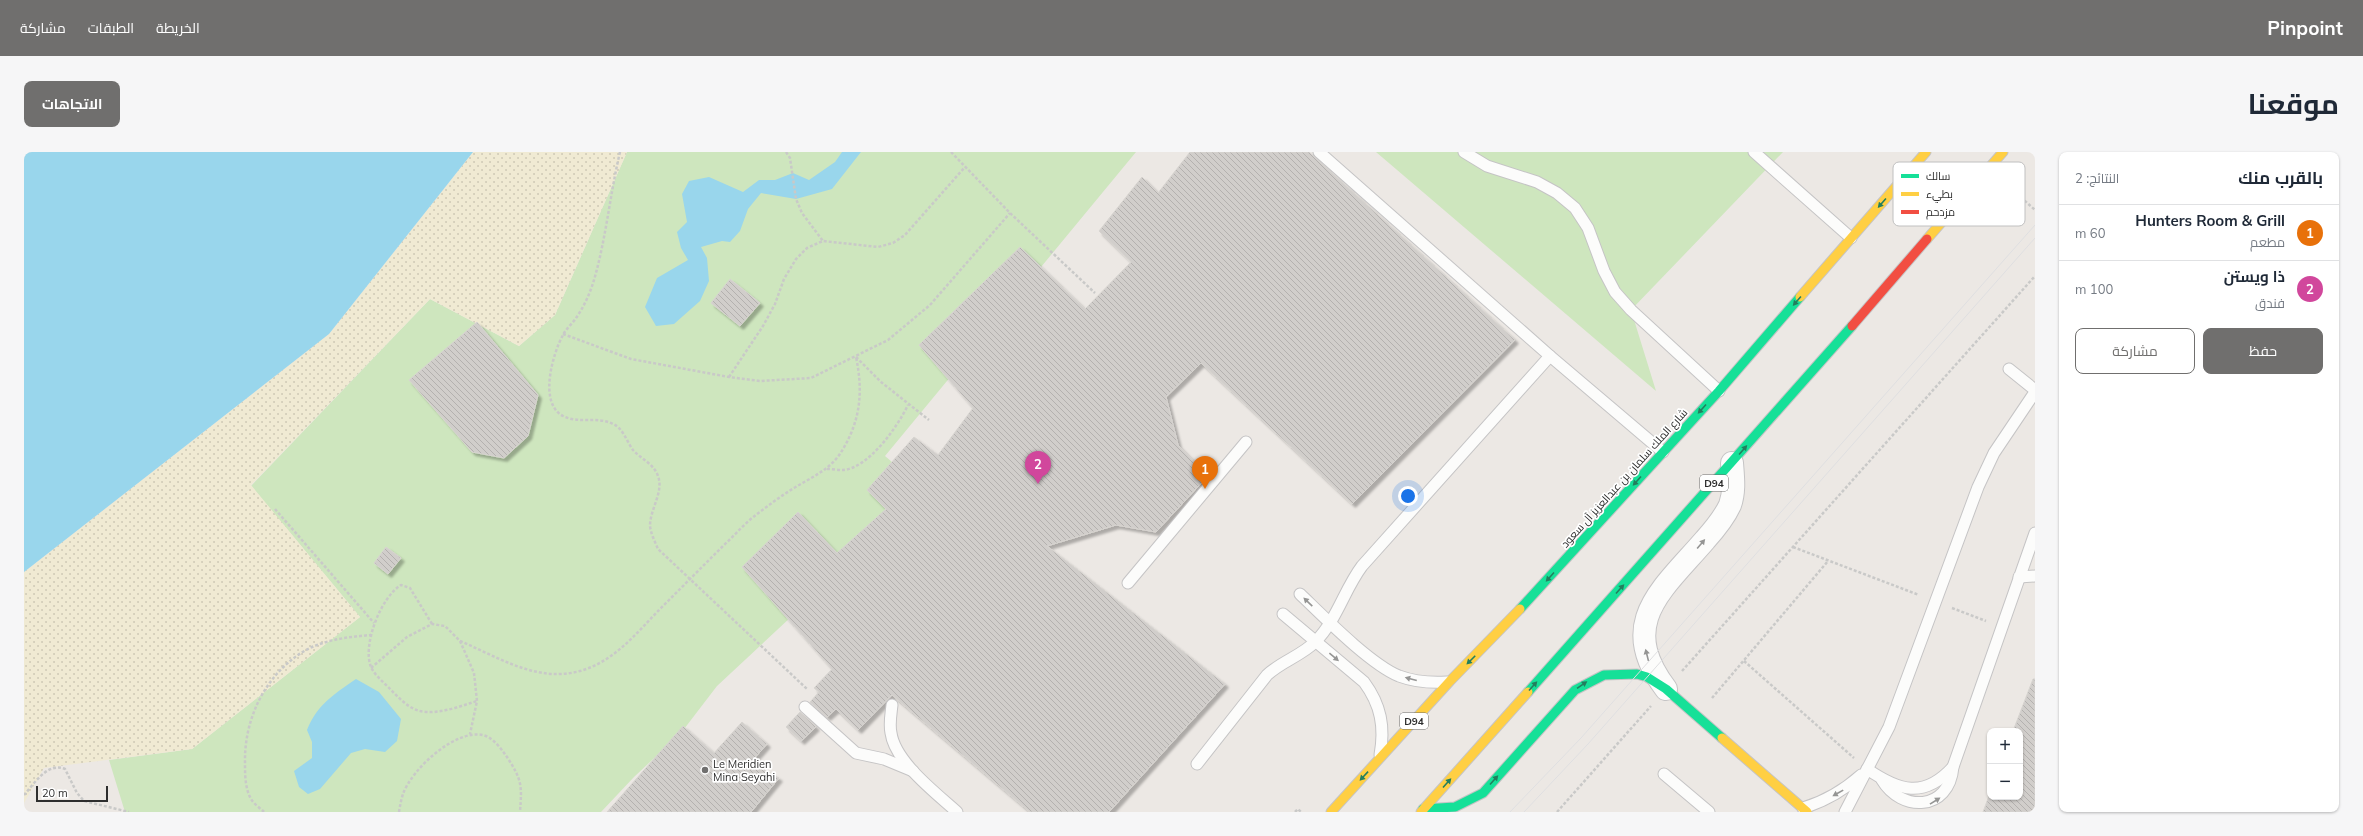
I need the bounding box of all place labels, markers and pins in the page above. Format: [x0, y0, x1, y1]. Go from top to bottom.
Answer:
pin: 2 [1025, 451, 1051, 484]
pin: 1 [1192, 456, 1218, 489]
place label: Le Meridien Mina Seyahi [713, 757, 775, 784]
marker: Le Meridien Mina Seyahi [700, 765, 710, 775]

